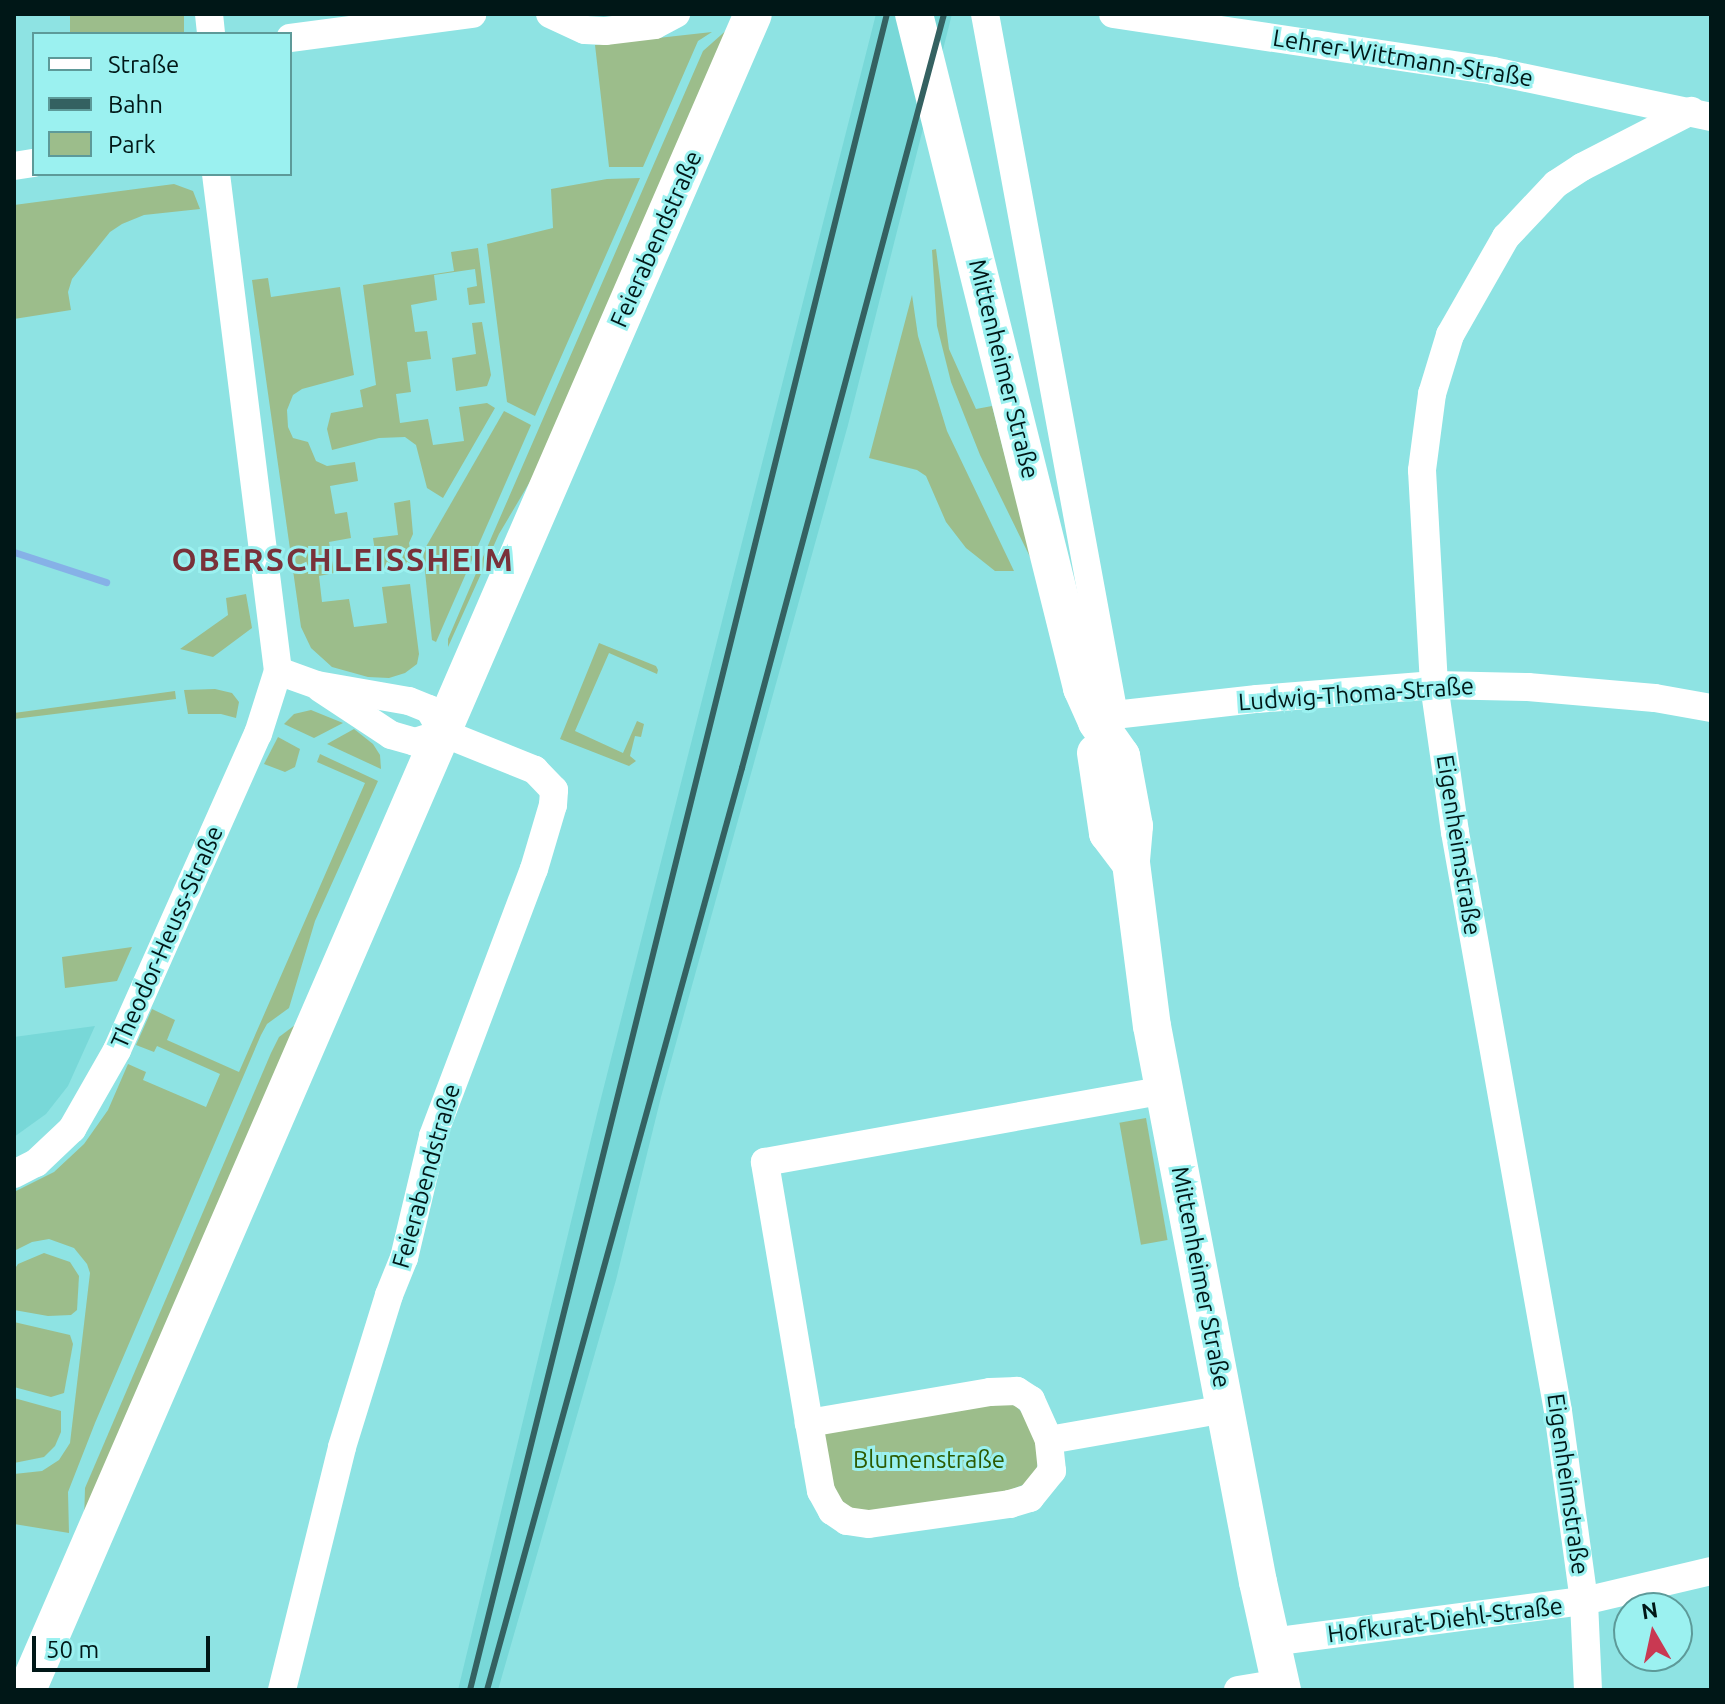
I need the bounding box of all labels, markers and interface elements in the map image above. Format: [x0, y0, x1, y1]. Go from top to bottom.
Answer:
street label: Lehrer-Wittmann-Straße [1271, 23, 1535, 93]
legend [32, 32, 292, 176]
text: Straße [108, 51, 179, 78]
text: Bahn [108, 91, 163, 118]
text: Park [108, 131, 156, 158]
street label: Feierabendstraße [604, 146, 708, 332]
street label: Mittenheimer Straße [963, 256, 1045, 482]
district label: OBERSCHLEISSHEIM [171, 540, 515, 578]
street label: Ludwig-Thoma-Straße [1237, 671, 1475, 717]
street label: Eigenheimstraße [1431, 753, 1487, 937]
street label: Theodor-Heuss-Straße [105, 821, 229, 1053]
street label: Feierabendstraße [386, 1081, 466, 1271]
street label: Mittenheimer Straße [1165, 1164, 1237, 1390]
street label: Eigenheimstraße [1541, 1392, 1595, 1576]
park label: Blumenstraße [853, 1446, 1005, 1474]
street label: Hofkurat-Diehl-Straße [1326, 1591, 1564, 1649]
north arrow [1613, 1592, 1693, 1672]
text: N [1639, 1596, 1660, 1623]
scale bar [36, 1620, 214, 1670]
text: 50 m [46, 1636, 99, 1663]

